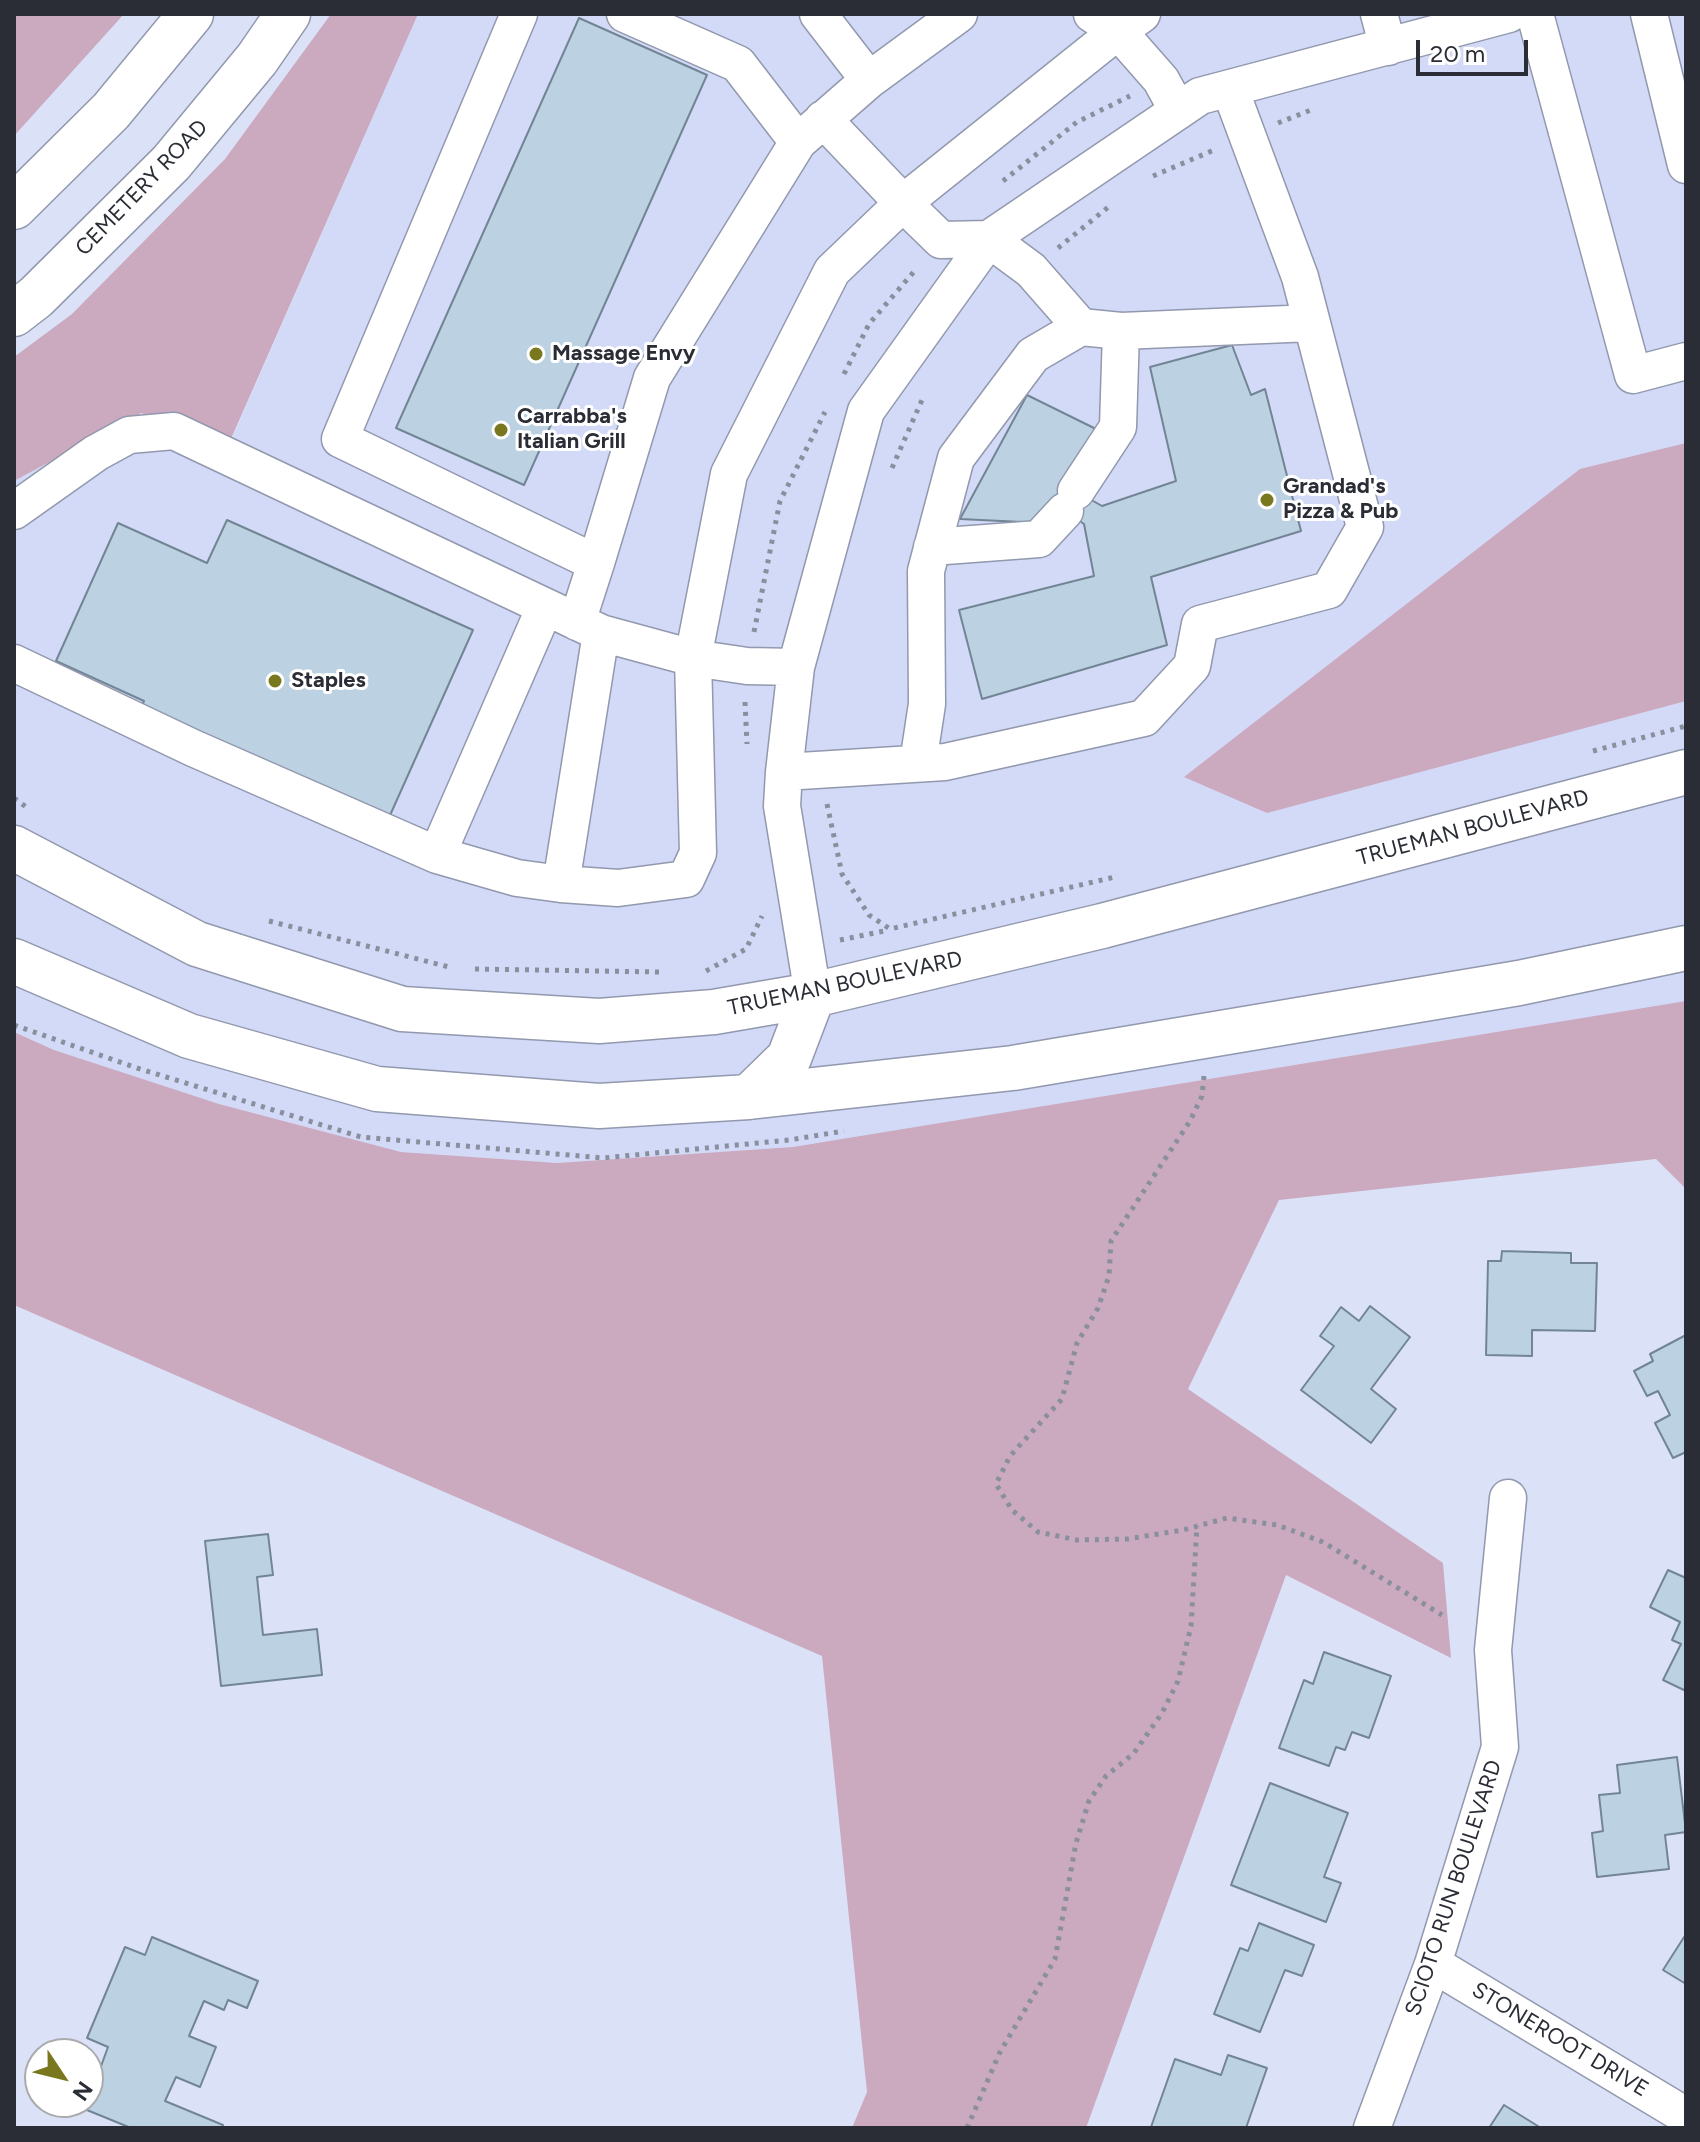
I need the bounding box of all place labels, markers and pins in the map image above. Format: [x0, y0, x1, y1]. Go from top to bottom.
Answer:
place label: Massage Envy [552, 341, 695, 367]
marker: Massage Envy [527, 345, 545, 363]
place label: Carrabba's Italian Grill [517, 404, 627, 456]
marker: Carrabba's Italian Grill [492, 421, 510, 439]
place label: Grandad's Pizza & Pub [1283, 474, 1398, 526]
marker: Grandad's Pizza & Pub [1258, 491, 1276, 509]
place label: Staples [291, 668, 366, 694]
marker: Staples [266, 672, 284, 690]

